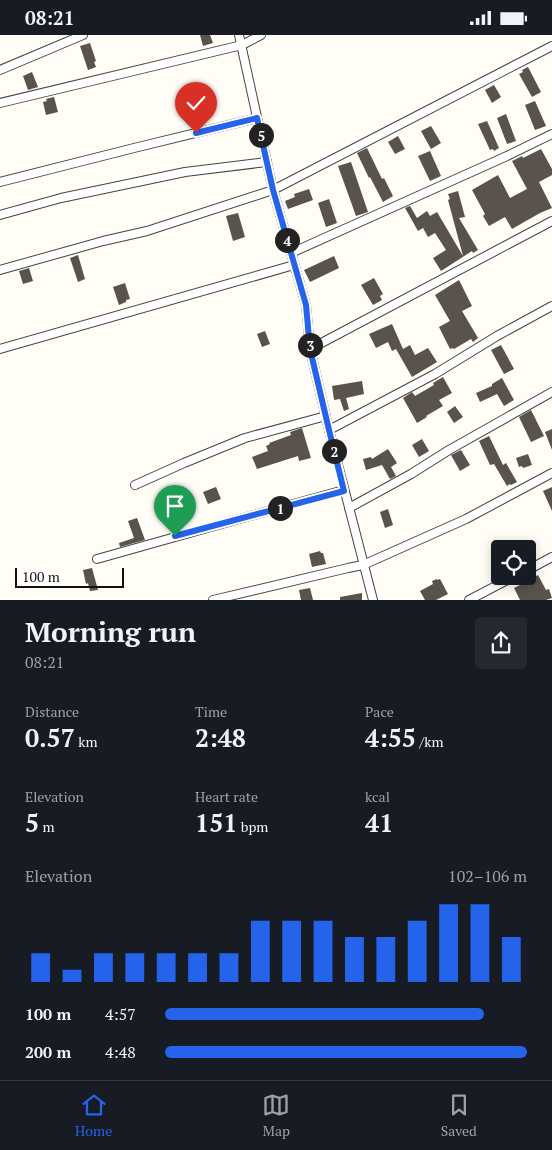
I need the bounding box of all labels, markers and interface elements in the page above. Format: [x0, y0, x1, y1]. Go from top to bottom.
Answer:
text: 08:21 [25, 5, 74, 30]
pin [175, 82, 217, 133]
icon: check [182, 89, 210, 117]
pin: 5 [248, 123, 274, 147]
text: 5 [258, 126, 265, 145]
pin: 4 [274, 227, 300, 253]
text: 4 [284, 231, 291, 250]
pin: 3 [298, 333, 322, 357]
text: 3 [307, 336, 314, 355]
pin: 2 [322, 439, 346, 463]
text: 2 [331, 442, 338, 461]
pin [154, 485, 196, 536]
icon: arrive [161, 492, 189, 520]
pin: 1 [268, 495, 292, 521]
text: 1 [277, 499, 284, 518]
map controls [491, 540, 536, 585]
button: locate [491, 540, 536, 585]
scale bar [15, 565, 124, 588]
text: 100 m [22, 567, 60, 586]
text: Morning run [25, 613, 196, 650]
button: share [475, 617, 527, 669]
text: 08:21 [25, 651, 64, 673]
text: Distance [25, 702, 79, 721]
text: Time [195, 702, 227, 721]
text: Pace [365, 702, 394, 721]
text: 0.57 [25, 721, 75, 754]
text: 2:48 [195, 721, 246, 754]
text: 4:55 [365, 721, 416, 754]
text: km [75, 732, 98, 751]
text: /km [416, 732, 443, 751]
text: Elevation [25, 787, 84, 806]
text: Heart rate [195, 787, 258, 806]
text: kcal [365, 787, 390, 806]
text: 5 [25, 806, 39, 839]
text: 151 [195, 806, 237, 839]
text: 41 [365, 806, 393, 839]
text: m [39, 817, 55, 836]
text: bpm [237, 817, 268, 836]
text: Elevation [25, 865, 92, 887]
text: 102–106 m [448, 865, 527, 887]
text: 100 m [25, 1003, 71, 1025]
text: 4:57 [105, 1003, 136, 1025]
text: 200 m [25, 1041, 71, 1063]
text: 4:48 [105, 1041, 136, 1063]
tab: Home [75, 1091, 112, 1140]
tab: Map [262, 1091, 290, 1140]
tab: Saved [441, 1091, 477, 1140]

